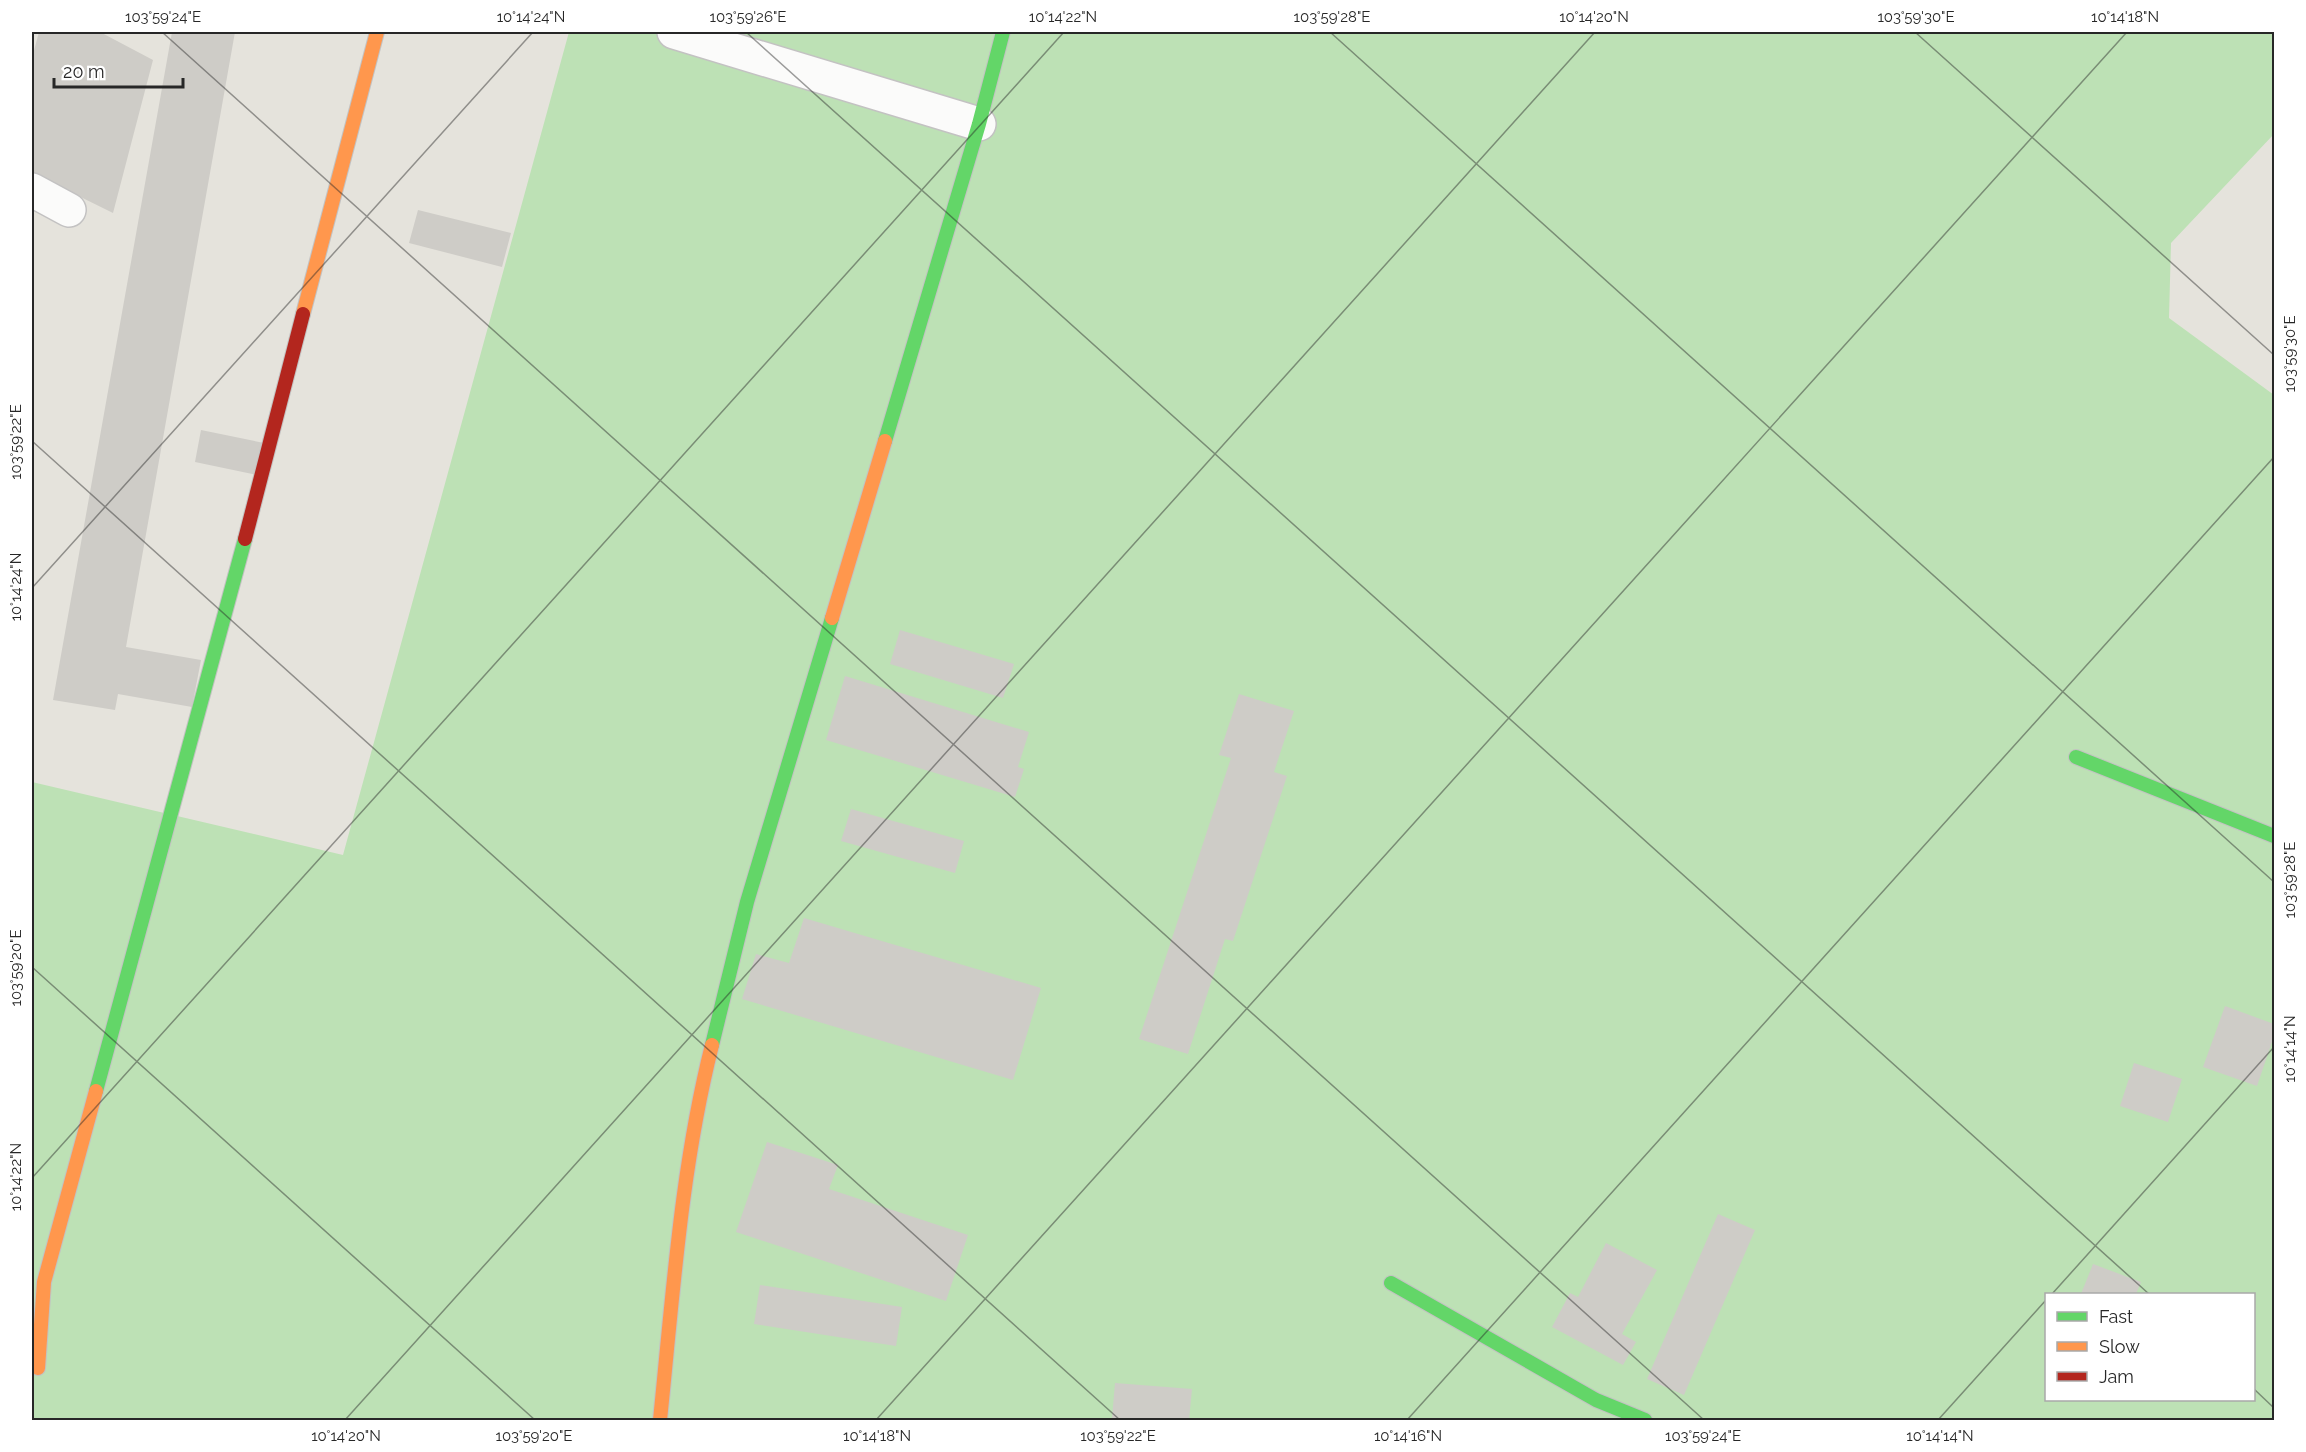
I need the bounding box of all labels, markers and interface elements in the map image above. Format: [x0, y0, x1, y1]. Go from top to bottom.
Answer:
text: 103°59'24"E [125, 8, 201, 26]
text: 10°14'24"N [497, 8, 565, 26]
text: 103°59'26"E [710, 8, 786, 26]
text: 10°14'22"N [1029, 8, 1097, 26]
text: 103°59'28"E [1294, 8, 1370, 26]
text: 10°14'20"N [1559, 8, 1629, 26]
text: 103°59'30"E [1877, 8, 1955, 26]
text: 10°14'18"N [2091, 8, 2159, 26]
scale bar [54, 51, 183, 89]
text: 20 m [63, 61, 105, 82]
text: 103°59'30"E [2281, 315, 2299, 393]
text: 103°59'22"E [7, 404, 25, 480]
text: 10°14'24"N [7, 553, 25, 621]
text: 103°59'28"E [2281, 842, 2299, 918]
text: 103°59'20"E [7, 929, 25, 1007]
text: 10°14'14"N [2281, 1015, 2299, 1083]
text: 10°14'22"N [7, 1143, 25, 1211]
legend [2045, 1293, 2255, 1401]
text: Fast [2099, 1306, 2133, 1327]
text: Slow [2099, 1336, 2140, 1357]
text: Jam [2099, 1366, 2134, 1387]
text: 10°14'20"N [311, 1427, 381, 1445]
text: 103°59'20"E [495, 1427, 573, 1445]
text: 10°14'18"N [843, 1427, 911, 1445]
text: 103°59'22"E [1080, 1427, 1156, 1445]
text: 10°14'16"N [1374, 1427, 1442, 1445]
text: 103°59'24"E [1665, 1427, 1741, 1445]
text: 10°14'14"N [1906, 1427, 1974, 1445]

